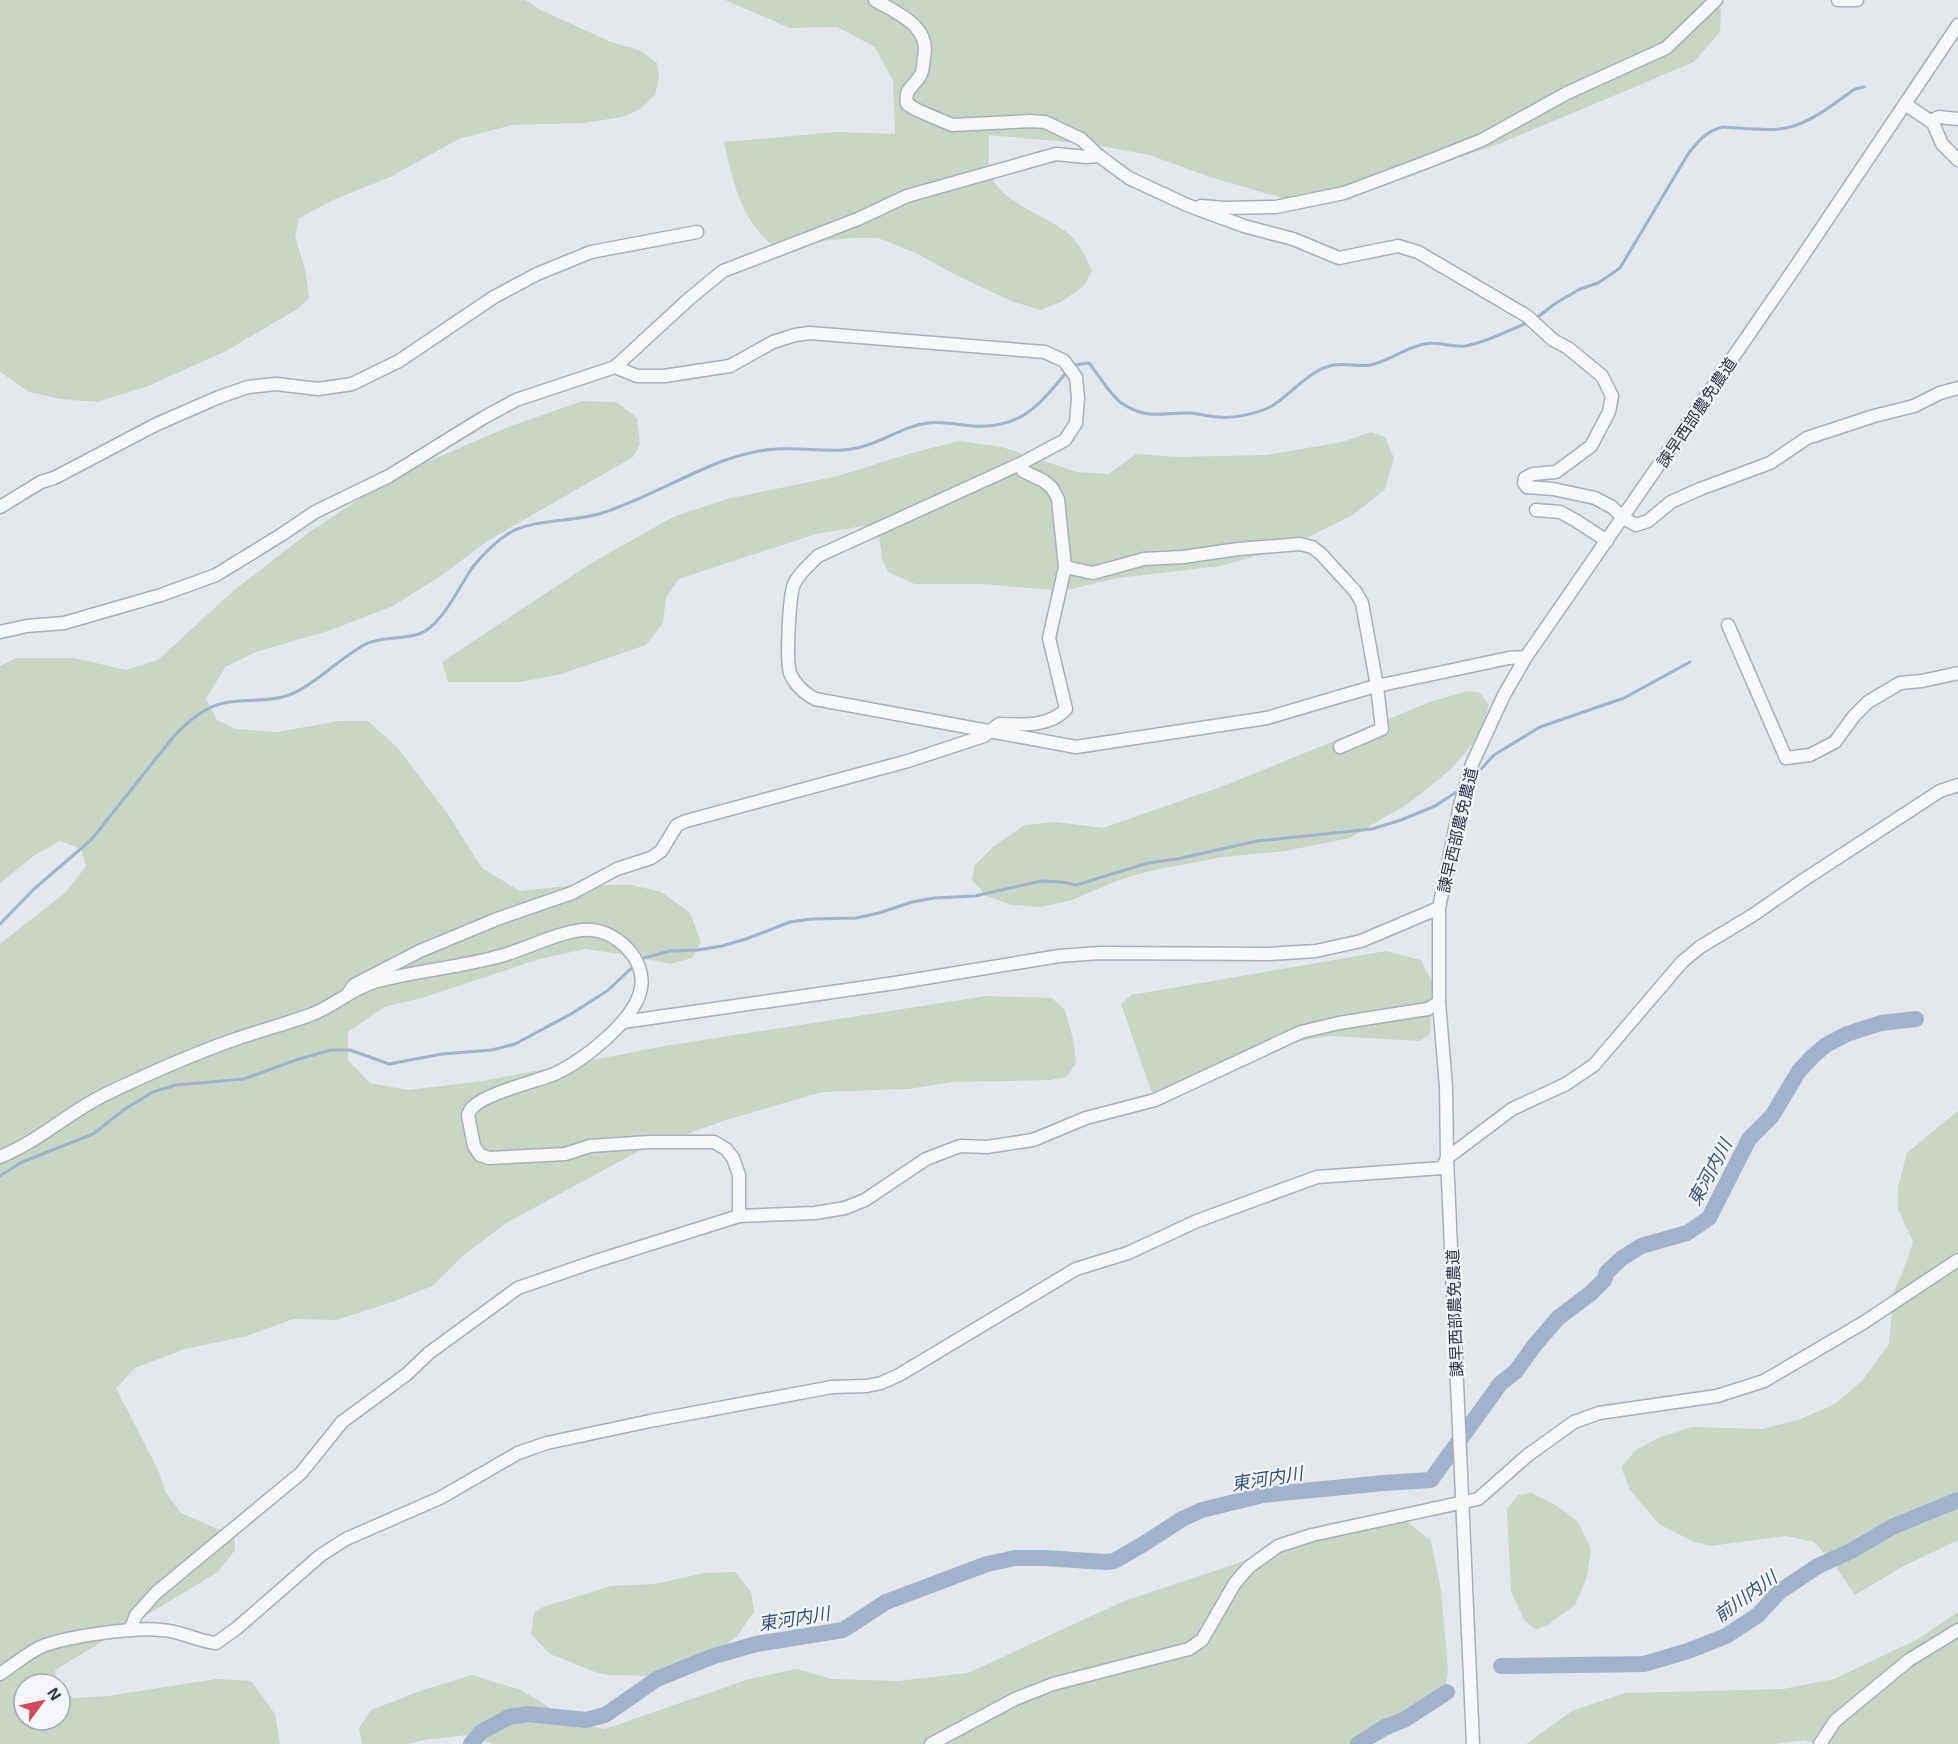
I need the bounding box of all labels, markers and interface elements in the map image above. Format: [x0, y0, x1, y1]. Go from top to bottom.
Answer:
street label: 諫早西部農免農道 [1652, 354, 1740, 470]
street label: 諫早西部農免農道 [1433, 765, 1481, 895]
water label: 東河内川 [1682, 1133, 1737, 1209]
street label: 諫早西部農免農道 [1442, 1249, 1466, 1377]
water label: 東河内川 [1230, 1461, 1306, 1494]
water label: 前川内川 [1709, 1565, 1782, 1626]
water label: 東河内川 [757, 1601, 833, 1634]
north arrow [12, 1672, 72, 1732]
text: N [44, 1684, 66, 1704]

